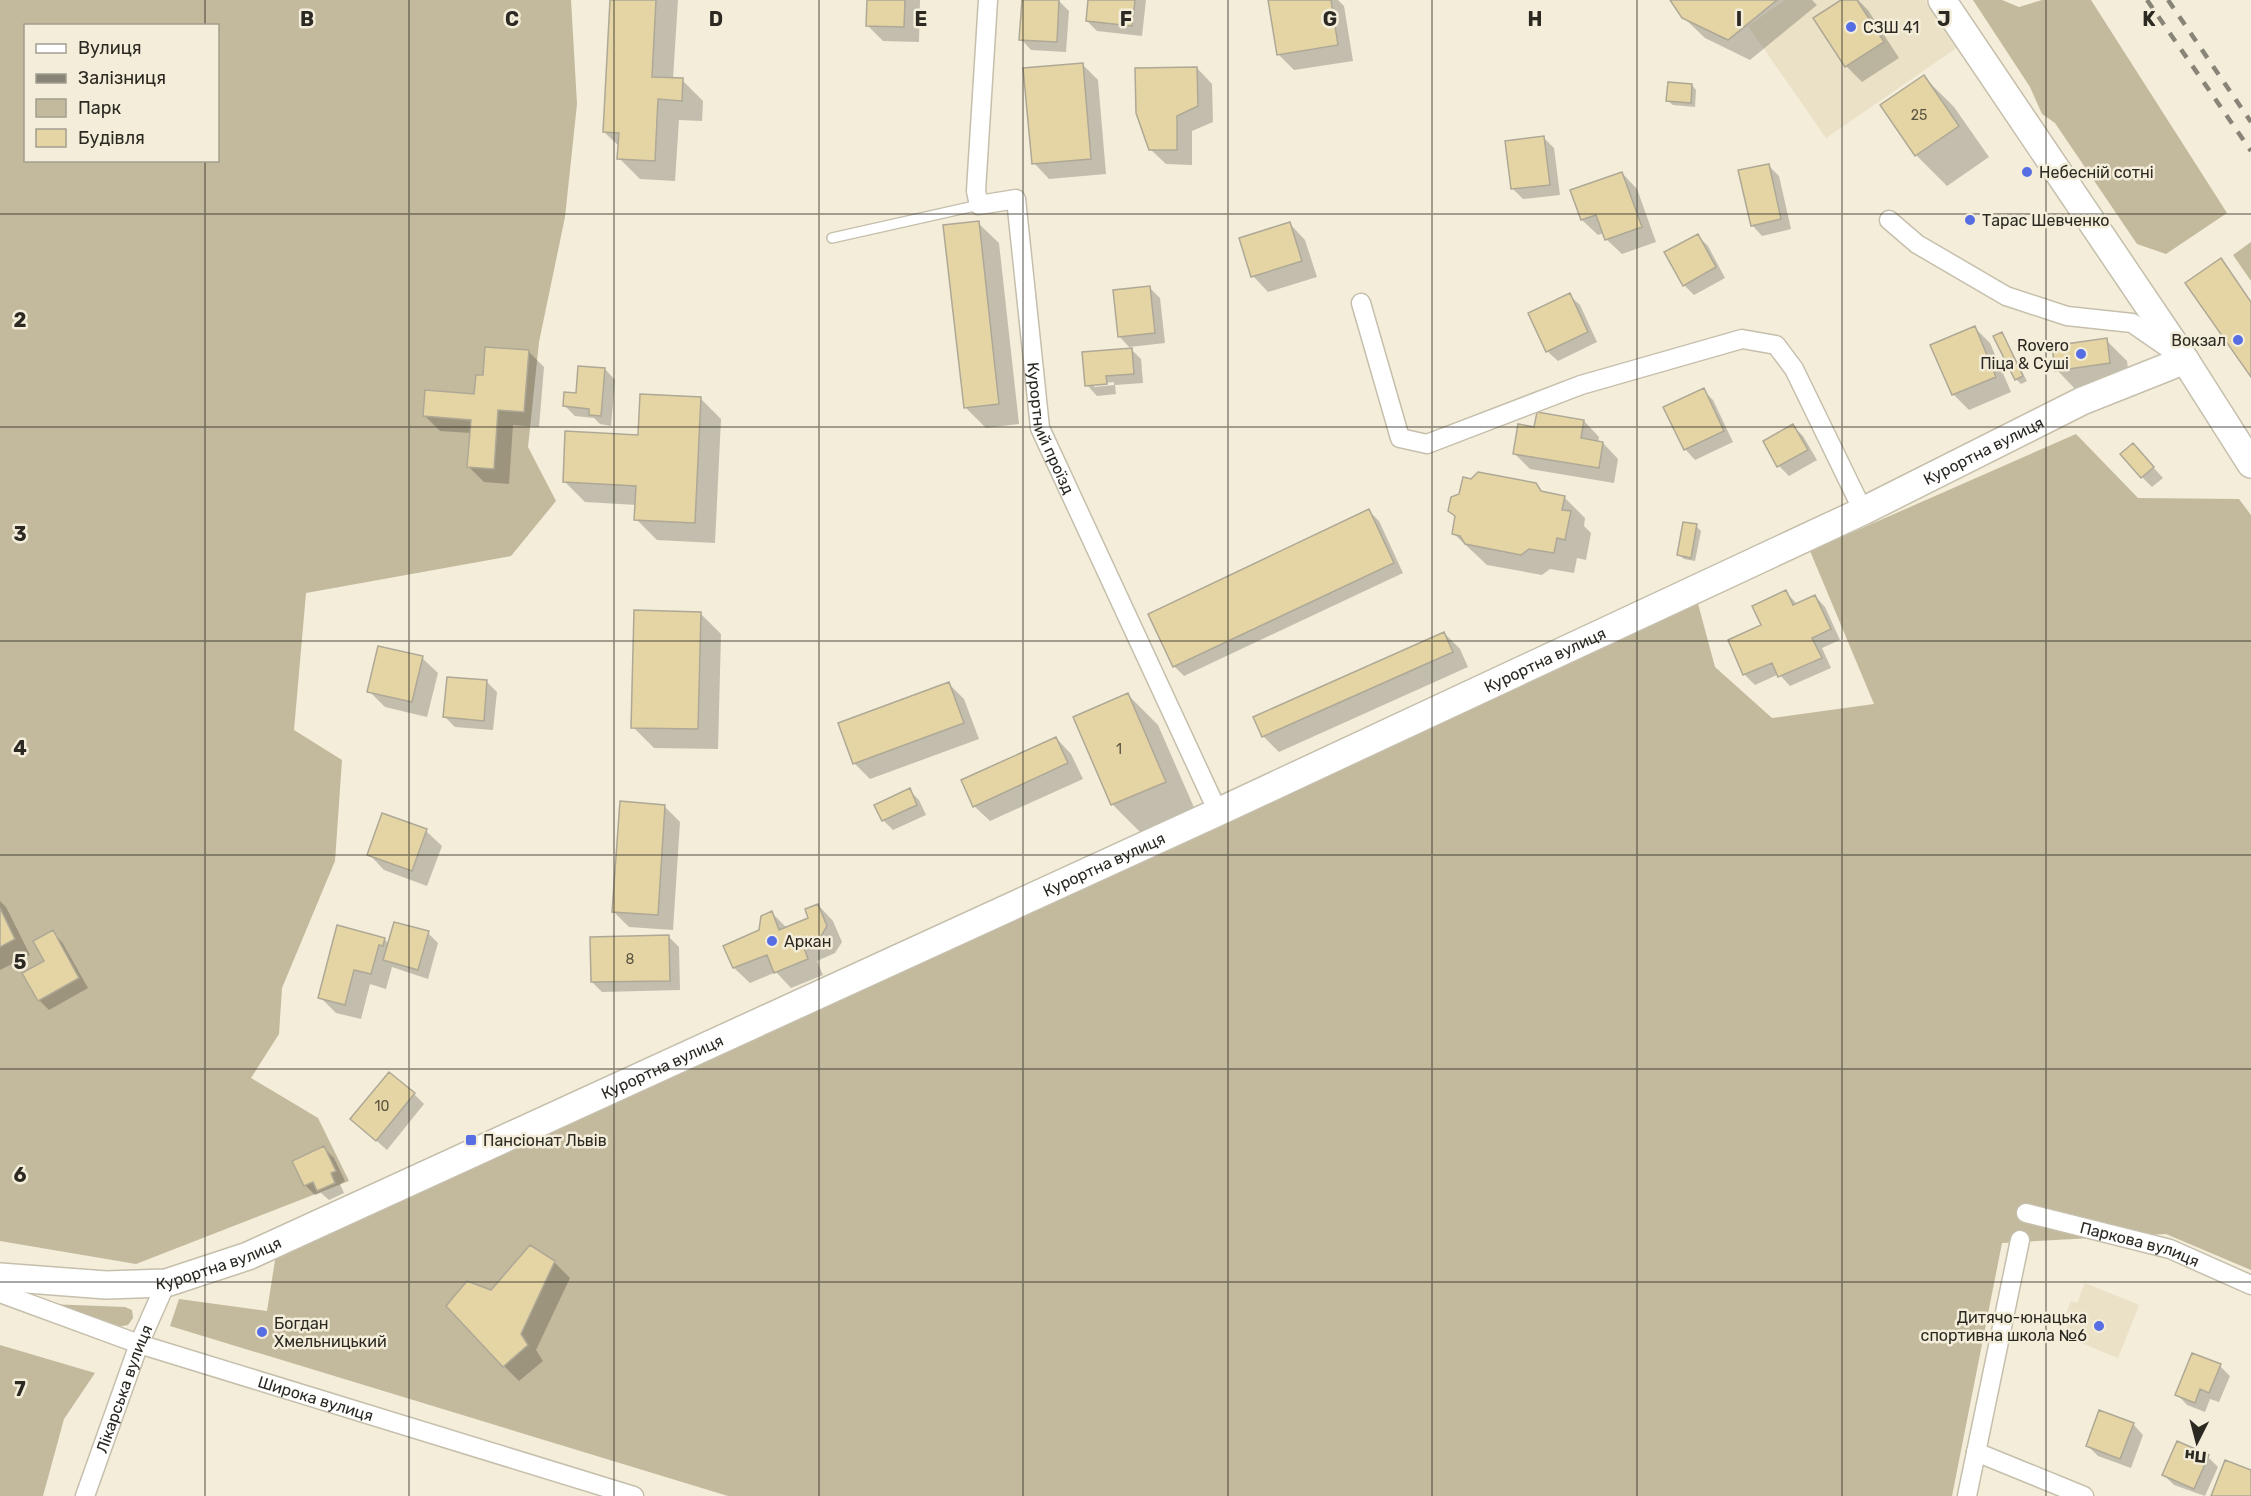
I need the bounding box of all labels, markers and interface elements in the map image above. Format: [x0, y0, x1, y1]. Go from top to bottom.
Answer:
text: B [300, 7, 314, 31]
text: C [505, 7, 519, 31]
text: D [709, 7, 723, 31]
text: E [915, 7, 927, 31]
text: F [1120, 7, 1132, 31]
text: G [1323, 7, 1337, 31]
text: H [1528, 7, 1542, 31]
text: I [1736, 7, 1742, 31]
text: J [1937, 7, 1951, 31]
text: K [2142, 7, 2156, 31]
place label: СЗШ 41 [1863, 18, 1919, 37]
marker: СЗШ 41 [1844, 20, 1858, 34]
legend [24, 24, 219, 162]
text: Вулиця [78, 37, 142, 59]
text: Залізниця [78, 67, 166, 89]
text: Парк [78, 97, 122, 119]
house number: 25 [1911, 107, 1927, 124]
text: Будівля [78, 127, 145, 149]
place label: Небесній сотні [2039, 163, 2154, 182]
marker: Небесній сотні [2020, 165, 2034, 179]
place label: Тарас Шевченко [1982, 211, 2109, 230]
marker: Тарас Шевченко [1963, 213, 1977, 227]
text: 2 [14, 308, 27, 332]
place label: Вокзал [2171, 331, 2226, 350]
marker: Вокзал [2231, 333, 2245, 347]
place label: Rovero Піца & Суші [1980, 336, 2069, 373]
marker: Rovero Піца & Суші [2074, 347, 2088, 361]
street label: Курортний проїзд [1024, 361, 1079, 497]
street label: Курортна вулиця [1920, 412, 2047, 489]
text: 3 [13, 522, 27, 546]
street label: Курортна вулиця [1481, 623, 1609, 696]
text: 4 [13, 736, 27, 760]
house number: 1 [1116, 741, 1122, 758]
street label: Курортна вулиця [1040, 828, 1168, 900]
place label: Аркан [784, 932, 831, 951]
marker: Аркан [765, 934, 779, 948]
text: 5 [14, 950, 27, 974]
house number: 8 [626, 951, 635, 968]
street label: Курортна вулиця [598, 1030, 726, 1103]
house number: 10 [375, 1098, 390, 1115]
place label: Пансіонат Львів [483, 1131, 607, 1150]
marker: Пансіонат Львів [464, 1133, 478, 1147]
text: 6 [13, 1163, 27, 1187]
street label: Паркова вулиця [2078, 1217, 2203, 1270]
street label: Курортна вулиця [155, 1233, 284, 1293]
place label: Дитячо-юнацька спортивна школа №6 [1921, 1308, 2087, 1345]
place label: Богдан Хмельницький [274, 1314, 387, 1351]
marker: Дитячо-юнацька спортивна школа №6 [2092, 1319, 2106, 1333]
street label: Лікарська вулиця [92, 1322, 156, 1455]
marker: Богдан Хмельницький [255, 1325, 269, 1339]
street label: Широка вулиця [256, 1372, 376, 1425]
text: 7 [14, 1377, 26, 1401]
north arrow [2167, 1412, 2227, 1472]
text: Пн [2183, 1446, 2207, 1467]

